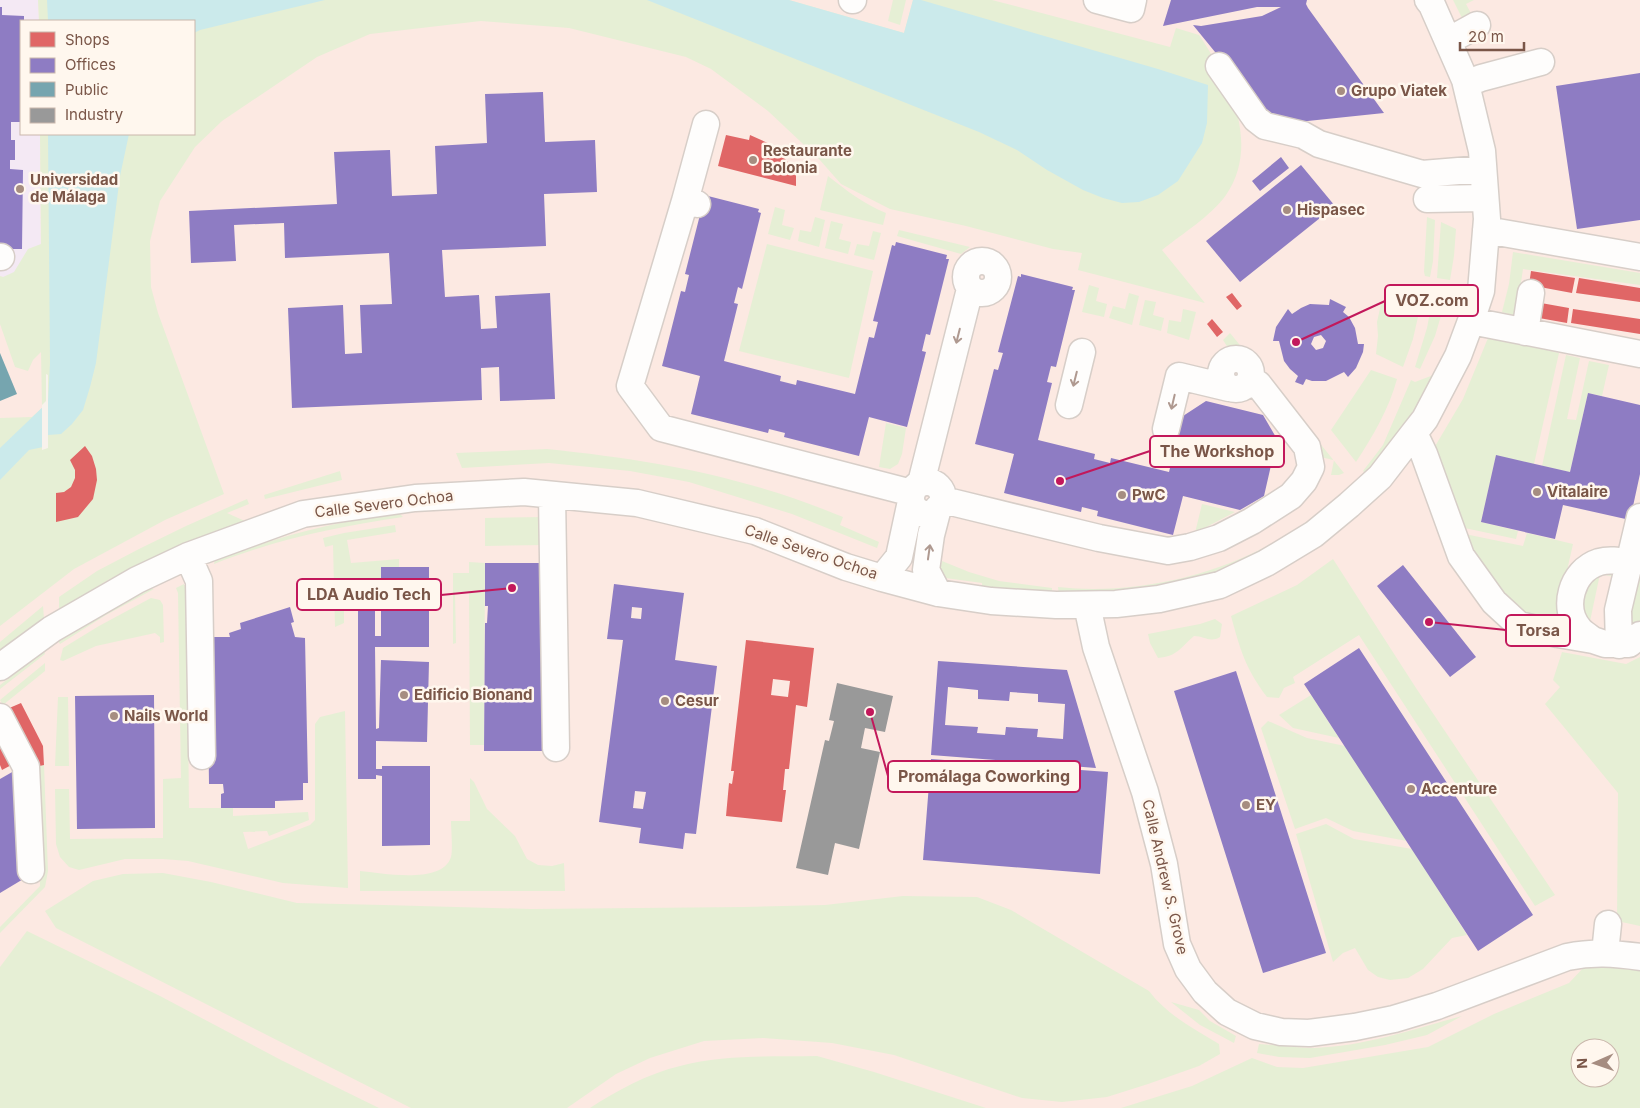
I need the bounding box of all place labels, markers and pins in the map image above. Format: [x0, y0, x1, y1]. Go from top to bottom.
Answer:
place label: Grupo Viatek [1351, 81, 1447, 100]
marker: Grupo Viatek [1335, 85, 1347, 97]
place label: Restaurante Bolonia [763, 141, 852, 177]
marker: Restaurante Bolonia [747, 154, 759, 166]
place label: Universidad de Málaga [30, 170, 118, 206]
marker: Universidad de Málaga [14, 183, 26, 195]
place label: Hispasec [1297, 200, 1365, 219]
marker: Hispasec [1281, 204, 1293, 216]
callout: VOZ.com [1385, 285, 1478, 316]
callout: The Workshop [1150, 436, 1284, 467]
place label: Vitalaire [1547, 482, 1608, 501]
place label: PwC [1132, 485, 1166, 504]
marker: Vitalaire [1531, 486, 1543, 498]
marker: PwC [1116, 489, 1128, 501]
callout: LDA Audio Tech [297, 579, 441, 610]
callout: Torsa [1506, 615, 1570, 646]
place label: Edificio Bionand [414, 685, 532, 704]
marker: Edificio Bionand [398, 689, 410, 701]
place label: Cesur [675, 691, 719, 710]
marker: Cesur [659, 695, 671, 707]
place label: Nails World [124, 706, 208, 725]
marker: Nails World [108, 710, 120, 722]
callout: Promálaga Coworking [888, 761, 1080, 792]
place label: Accenture [1421, 779, 1497, 798]
marker: Accenture [1405, 783, 1417, 795]
place label: EY [1256, 795, 1276, 814]
marker: EY [1240, 799, 1252, 811]

